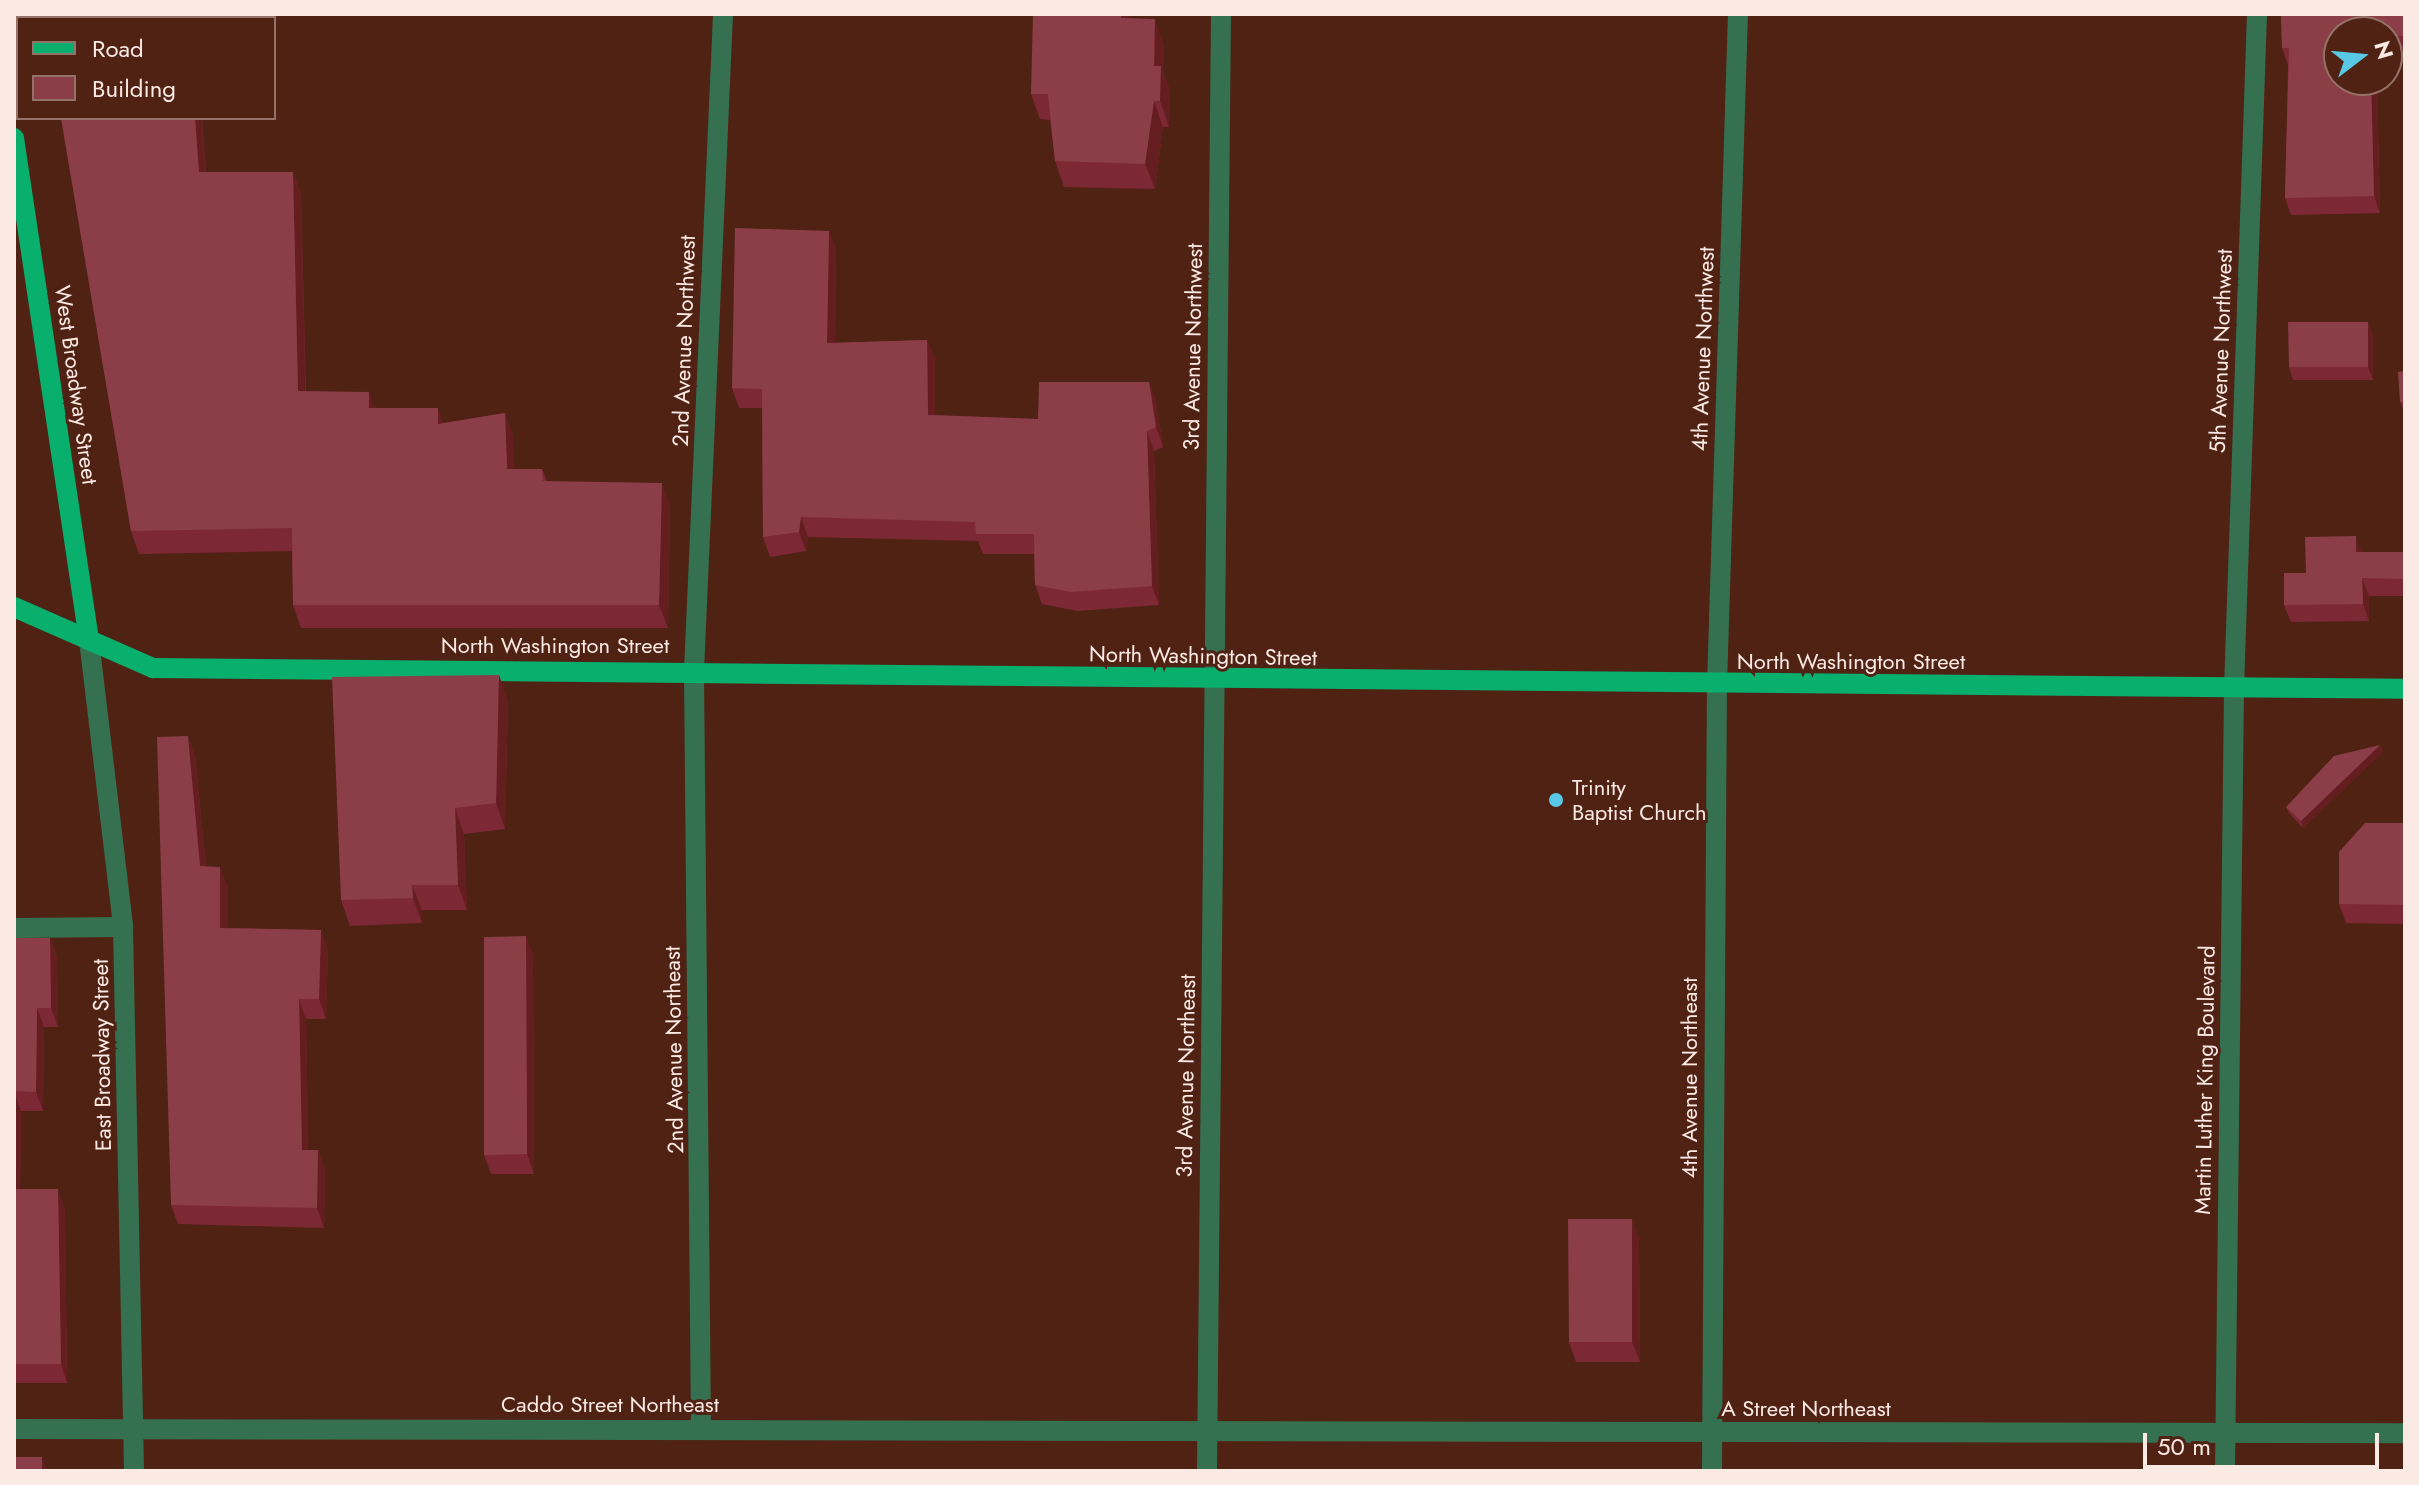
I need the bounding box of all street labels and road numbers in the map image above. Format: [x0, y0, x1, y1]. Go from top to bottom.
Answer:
street label: 2nd Avenue Northwest [667, 235, 701, 447]
street label: 3rd Avenue Northwest [1178, 243, 1208, 451]
street label: 4th Avenue Northwest [1686, 246, 1720, 452]
street label: 5th Avenue Northwest [2204, 248, 2238, 454]
street label: West Broadway Street [49, 284, 103, 486]
street label: North Washington Street [441, 633, 669, 659]
street label: North Washington Street [1089, 641, 1317, 671]
street label: North Washington Street [1737, 649, 1965, 675]
street label: Martin Luther King Boulevard [2189, 945, 2221, 1215]
street label: 2nd Avenue Northeast [659, 946, 689, 1154]
street label: East Broadway Street [87, 959, 117, 1151]
street label: 3rd Avenue Northeast [1171, 974, 1201, 1178]
street label: 4th Avenue Northeast [1677, 978, 1703, 1178]
street label: Caddo Street Northeast [501, 1392, 719, 1418]
street label: A Street Northeast [1721, 1396, 1891, 1422]

